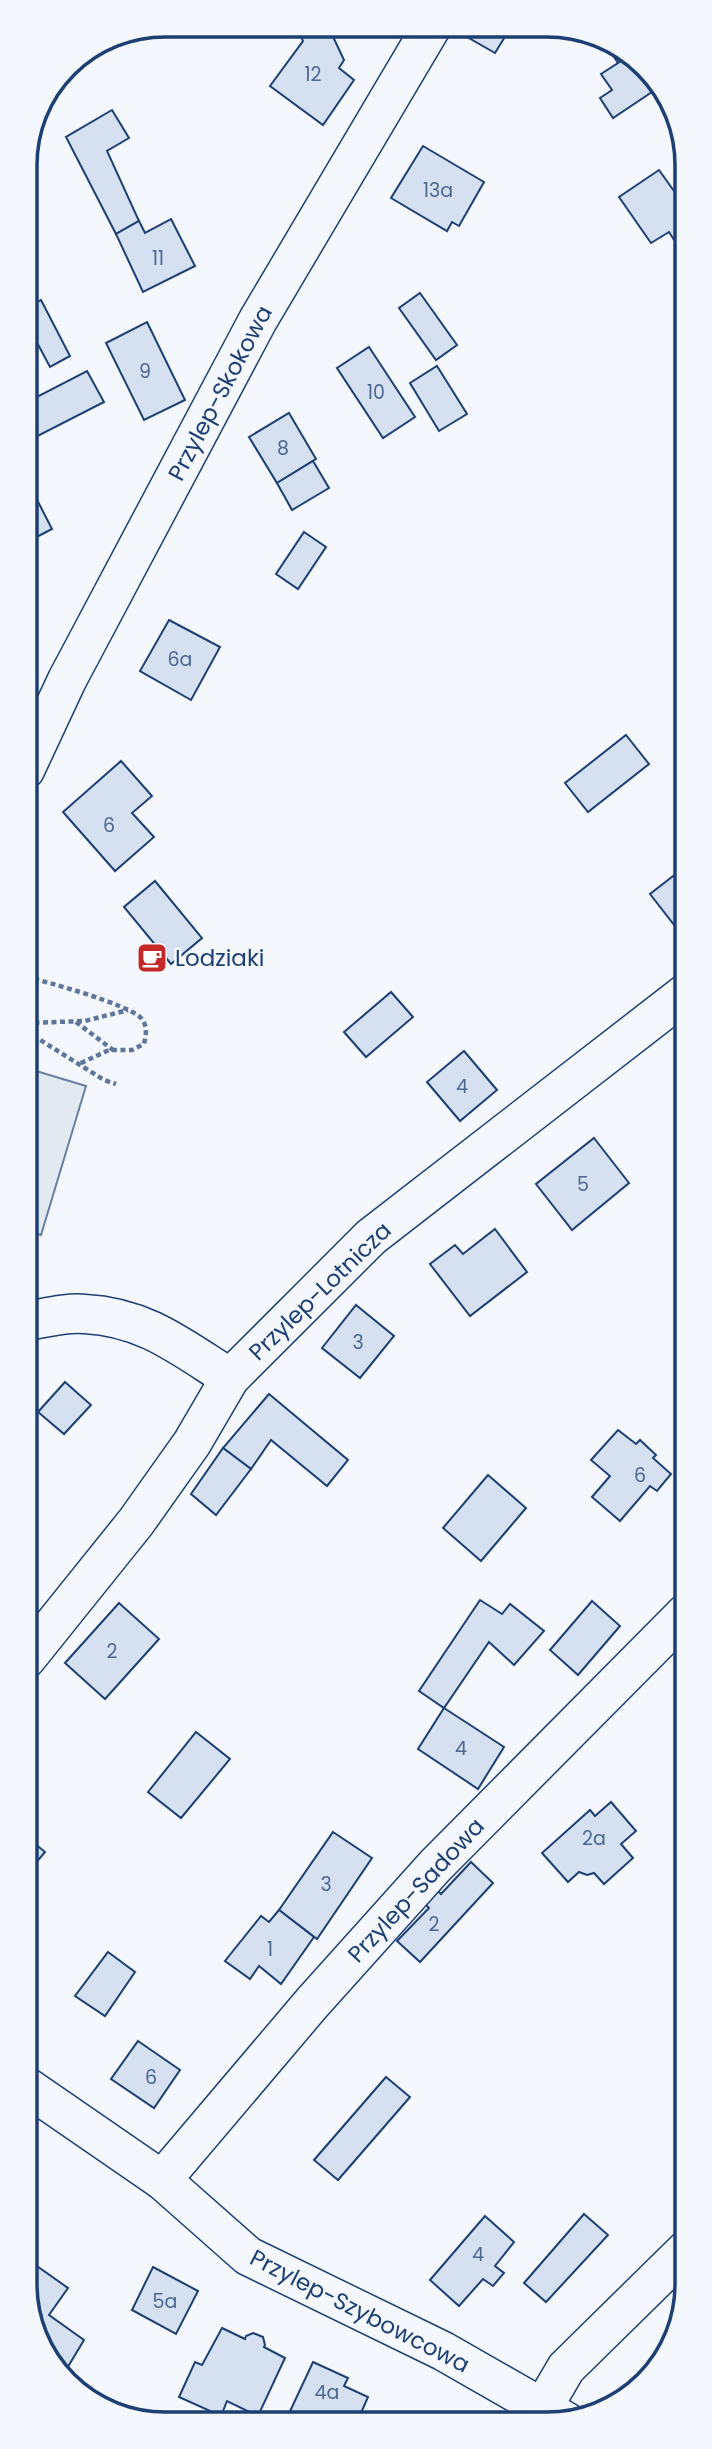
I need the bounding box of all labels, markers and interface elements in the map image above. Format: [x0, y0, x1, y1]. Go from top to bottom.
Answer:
house number: 12 [304, 61, 322, 88]
house number: 13a [423, 177, 453, 204]
house number: 11 [152, 245, 164, 272]
street label: Przylep-Skokowa [160, 300, 280, 486]
house number: 9 [139, 358, 151, 385]
house number: 10 [367, 379, 385, 406]
house number: 8 [277, 435, 289, 462]
house number: 6a [168, 646, 192, 673]
house number: 6 [103, 812, 115, 839]
cafe icon: Lodziaki [135, 941, 169, 975]
place label: Lodziaki [175, 942, 264, 974]
house number: 4 [456, 1073, 468, 1100]
house number: 5 [577, 1171, 589, 1198]
street label: Przylep-Lotnicza [242, 1215, 398, 1367]
house number: 3 [352, 1329, 364, 1356]
house number: 6 [634, 1462, 646, 1489]
house number: 2 [107, 1638, 118, 1665]
house number: 4 [455, 1735, 467, 1762]
street label: Przylep-Sadowa [340, 1811, 492, 1969]
house number: 2a [582, 1825, 606, 1852]
house number: 3 [320, 1871, 332, 1898]
house number: 2 [429, 1911, 440, 1938]
house number: 1 [267, 1936, 273, 1963]
house number: 6 [145, 2064, 157, 2091]
house number: 4 [472, 2241, 484, 2268]
street label: Przylep-Szybowcowa [245, 2242, 475, 2380]
house number: 5a [153, 2288, 177, 2315]
house number: 4a [315, 2379, 339, 2406]

